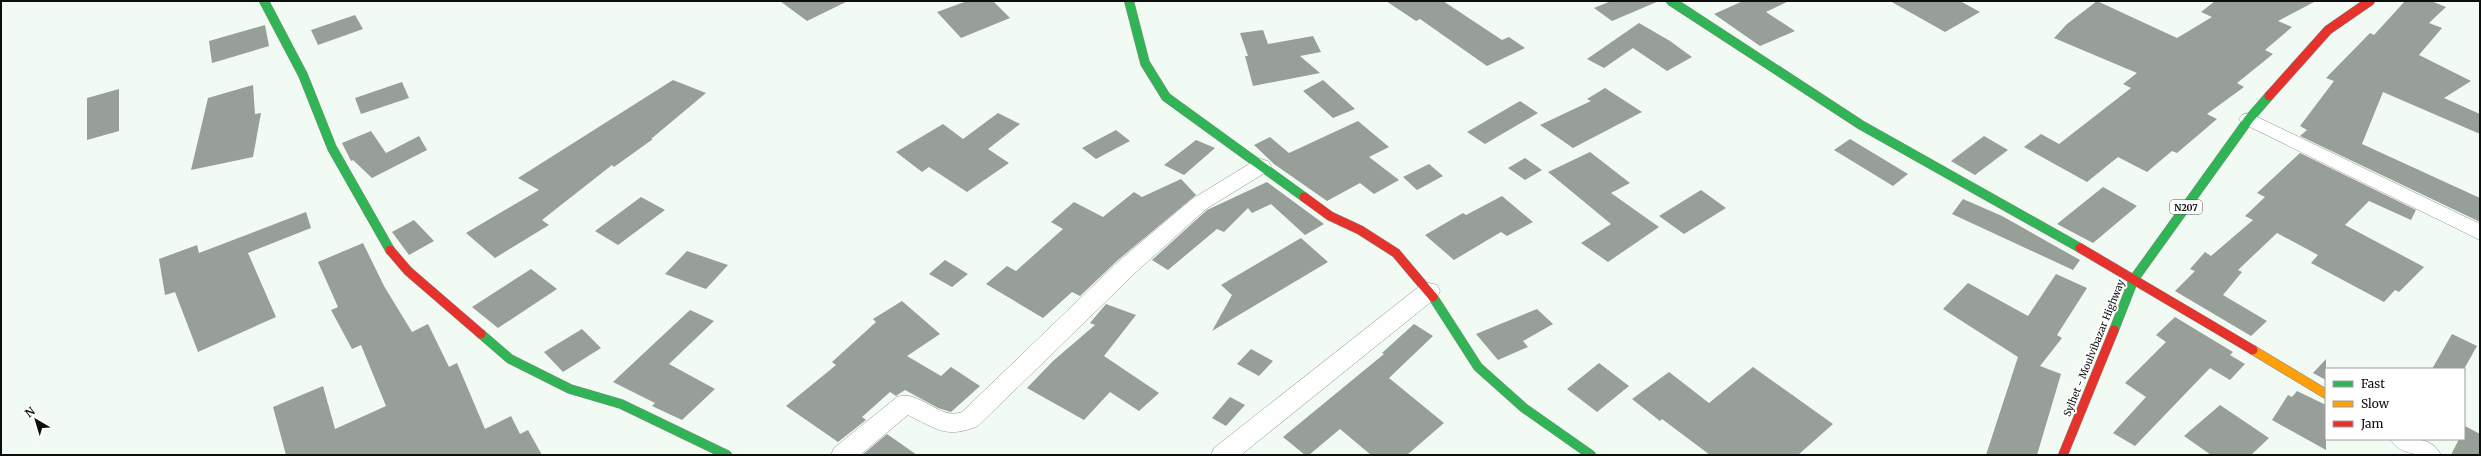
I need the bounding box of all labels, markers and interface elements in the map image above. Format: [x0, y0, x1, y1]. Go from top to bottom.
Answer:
road number: N207 [2170, 200, 2202, 214]
street label: Sylhet - Moulvibazar Highway [2061, 277, 2128, 418]
legend [2325, 368, 2465, 440]
text: Fast [2361, 376, 2385, 391]
text: Slow [2361, 396, 2390, 411]
north arrow [16, 400, 56, 440]
text: N [22, 404, 38, 420]
text: Jam [2360, 416, 2384, 431]

